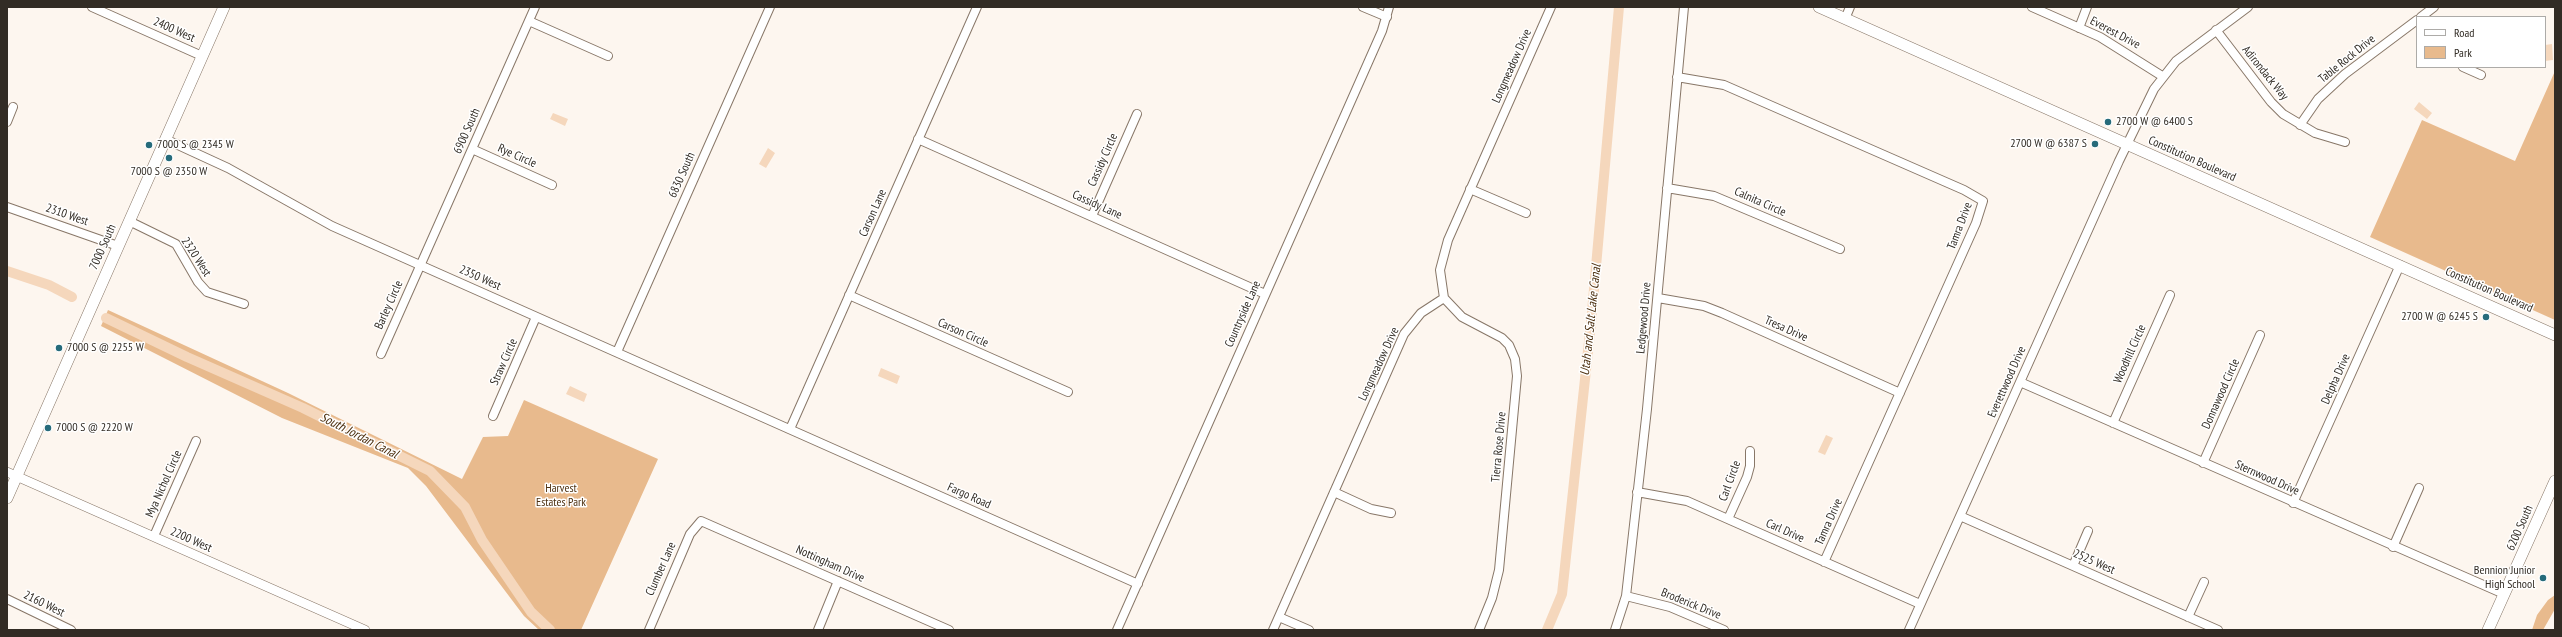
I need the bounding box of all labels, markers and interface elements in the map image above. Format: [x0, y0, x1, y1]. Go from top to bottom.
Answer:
street label: 2400 West [151, 14, 197, 46]
street label: Everest Drive [2087, 14, 2143, 52]
legend [2416, 16, 2546, 68]
text: Road [2454, 25, 2474, 40]
street label: Longmeadow Drive [1489, 27, 1535, 105]
street label: Table Rock Drive [2316, 32, 2378, 86]
street label: Adirondack Way [2239, 43, 2291, 103]
text: Park [2454, 45, 2472, 60]
street label: 6900 South [451, 106, 483, 156]
place label: 2700 W @ 6400 S [2116, 115, 2193, 129]
marker: 2700 W @ 6400 S [2103, 117, 2113, 127]
street label: Cassidy Circle [1085, 131, 1121, 189]
street label: Constitution Boulevard [2146, 133, 2238, 185]
place label: 2700 W @ 6387 S [2010, 137, 2087, 151]
place label: 7000 S @ 2345 W [157, 138, 234, 152]
marker: 2700 W @ 6387 S [2090, 139, 2100, 149]
marker: 7000 S @ 2345 W [144, 140, 154, 150]
street label: Rye Circle [495, 141, 539, 171]
street label: 6830 South [666, 150, 698, 200]
marker: 7000 S @ 2350 W [164, 153, 174, 163]
place label: 7000 S @ 2350 W [131, 165, 207, 179]
street label: Calnita Circle [1732, 184, 1788, 220]
street label: Carson Lane [856, 187, 890, 239]
street label: Cassidy Lane [1070, 188, 1124, 222]
street label: Tamra Drive [1944, 200, 1976, 252]
street label: 2310 West [44, 201, 90, 229]
street label: 7000 South [87, 222, 119, 272]
street label: 2320 West [178, 235, 214, 279]
street label: 2350 West [457, 262, 503, 294]
water label: Utah and Salt Lake Canal [1577, 264, 1605, 376]
street label: Constitution Boulevard [2443, 264, 2535, 316]
street label: Barley Circle [372, 278, 406, 332]
street label: Countryside Lane [1222, 279, 1264, 349]
street label: Ledgewood Drive [1634, 282, 1654, 354]
place label: 2700 W @ 6245 S [2401, 310, 2478, 324]
marker: 2700 W @ 6245 S [2481, 312, 2491, 322]
street label: Tresa Drive [1762, 313, 1810, 345]
street label: Carson Circle [935, 315, 991, 351]
street label: Woodhill Circle [2111, 322, 2149, 386]
street label: Longmeadow Drive [1356, 325, 1402, 403]
street label: Straw Circle [487, 336, 521, 388]
place label: 7000 S @ 2255 W [67, 341, 144, 355]
marker: 7000 S @ 2255 W [54, 343, 64, 353]
street label: Everettwood Drive [1985, 344, 2029, 420]
street label: Delpha Drive [2319, 352, 2353, 406]
street label: Donnawood Circle [2199, 357, 2243, 431]
water label: South Jordan Canal [317, 410, 401, 462]
street label: Tierra Rose Drive [1489, 411, 1509, 483]
place label: 7000 S @ 2220 W [56, 421, 133, 435]
marker: 7000 S @ 2220 W [43, 423, 53, 433]
street label: Mya Nichol Circle [143, 448, 185, 520]
street label: Sternwood Drive [2233, 457, 2301, 499]
street label: Carl Circle [1716, 459, 1744, 503]
street label: Fargo Road [945, 480, 993, 512]
park label: Harvest Estates Park [536, 482, 586, 510]
street label: Tamra Drive [1812, 497, 1846, 547]
street label: 6200 South [2504, 503, 2536, 553]
street label: Carl Drive [1764, 516, 1806, 546]
street label: 2200 West [168, 524, 214, 556]
street label: Clumber Lane [643, 540, 679, 598]
street label: Nottingham Drive [793, 542, 867, 586]
street label: 2525 West [2071, 546, 2117, 578]
place label: Bennion Junior High School [2474, 564, 2535, 592]
marker: Bennion Junior High School [2538, 573, 2548, 583]
street label: Broderick Drive [1659, 585, 1723, 623]
street label: 2160 West [21, 588, 67, 620]

